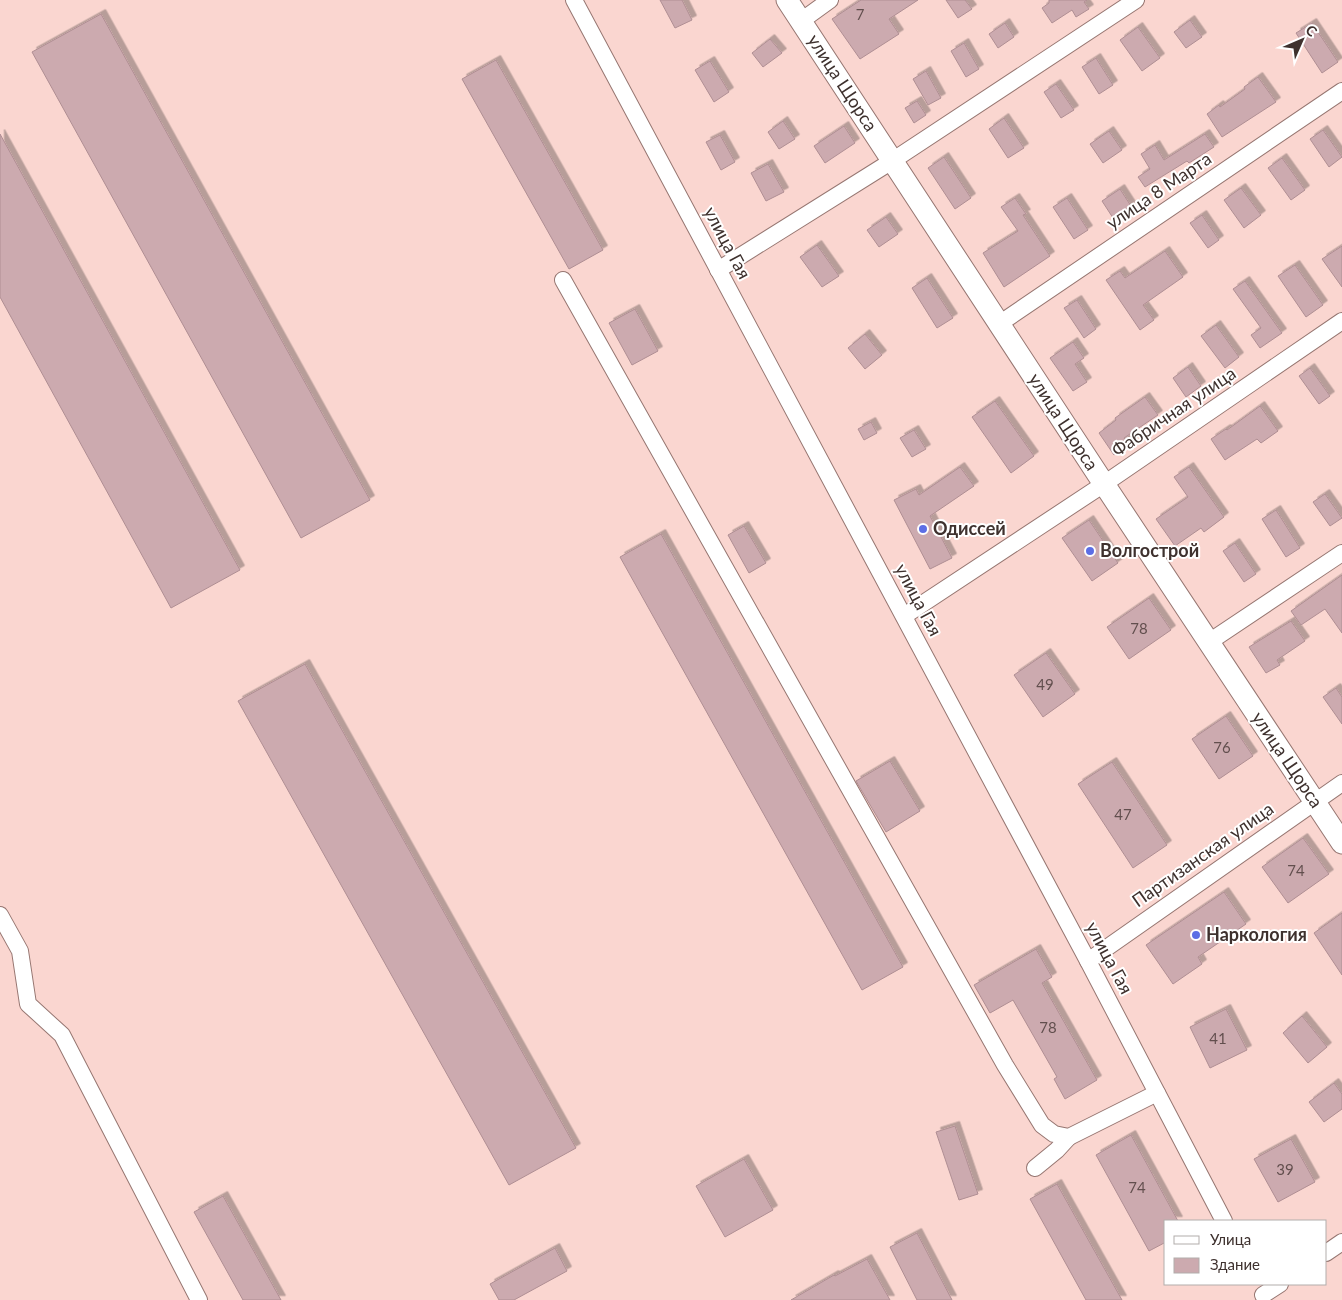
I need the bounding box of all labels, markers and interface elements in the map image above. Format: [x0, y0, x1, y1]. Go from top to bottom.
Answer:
house number: 7 [856, 5, 865, 23]
north arrow [1277, 15, 1327, 65]
text: С [1302, 21, 1321, 40]
street label: улица Щорса [803, 30, 882, 135]
street label: улица 8 Марта [1102, 147, 1215, 233]
street label: улица Гая [700, 203, 756, 282]
street label: Фабричная улица [1107, 362, 1240, 461]
street label: улица Щорса [1024, 369, 1103, 474]
place label: Одиссей [933, 517, 1006, 539]
marker: Одиссей [917, 523, 929, 535]
place label: Волгострой [1100, 539, 1199, 561]
marker: Волгострой [1084, 545, 1096, 557]
street label: улица Гая [891, 560, 947, 639]
house number: 78 [1130, 619, 1148, 637]
house number: 49 [1036, 675, 1054, 693]
street label: улица Щорса [1248, 707, 1328, 812]
house number: 76 [1213, 738, 1231, 756]
street label: Партизанская улица [1127, 797, 1277, 911]
house number: 47 [1114, 805, 1132, 823]
house number: 74 [1287, 861, 1305, 879]
street label: улица Гая [1082, 918, 1138, 997]
place label: Наркология [1206, 923, 1307, 945]
marker: Наркология [1190, 929, 1202, 941]
house number: 78 [1039, 1018, 1057, 1036]
house number: 41 [1209, 1029, 1227, 1047]
house number: 39 [1276, 1160, 1294, 1178]
house number: 74 [1128, 1178, 1146, 1196]
legend [1164, 1220, 1327, 1285]
text: Улица [1210, 1230, 1251, 1248]
text: Здание [1210, 1255, 1260, 1273]

